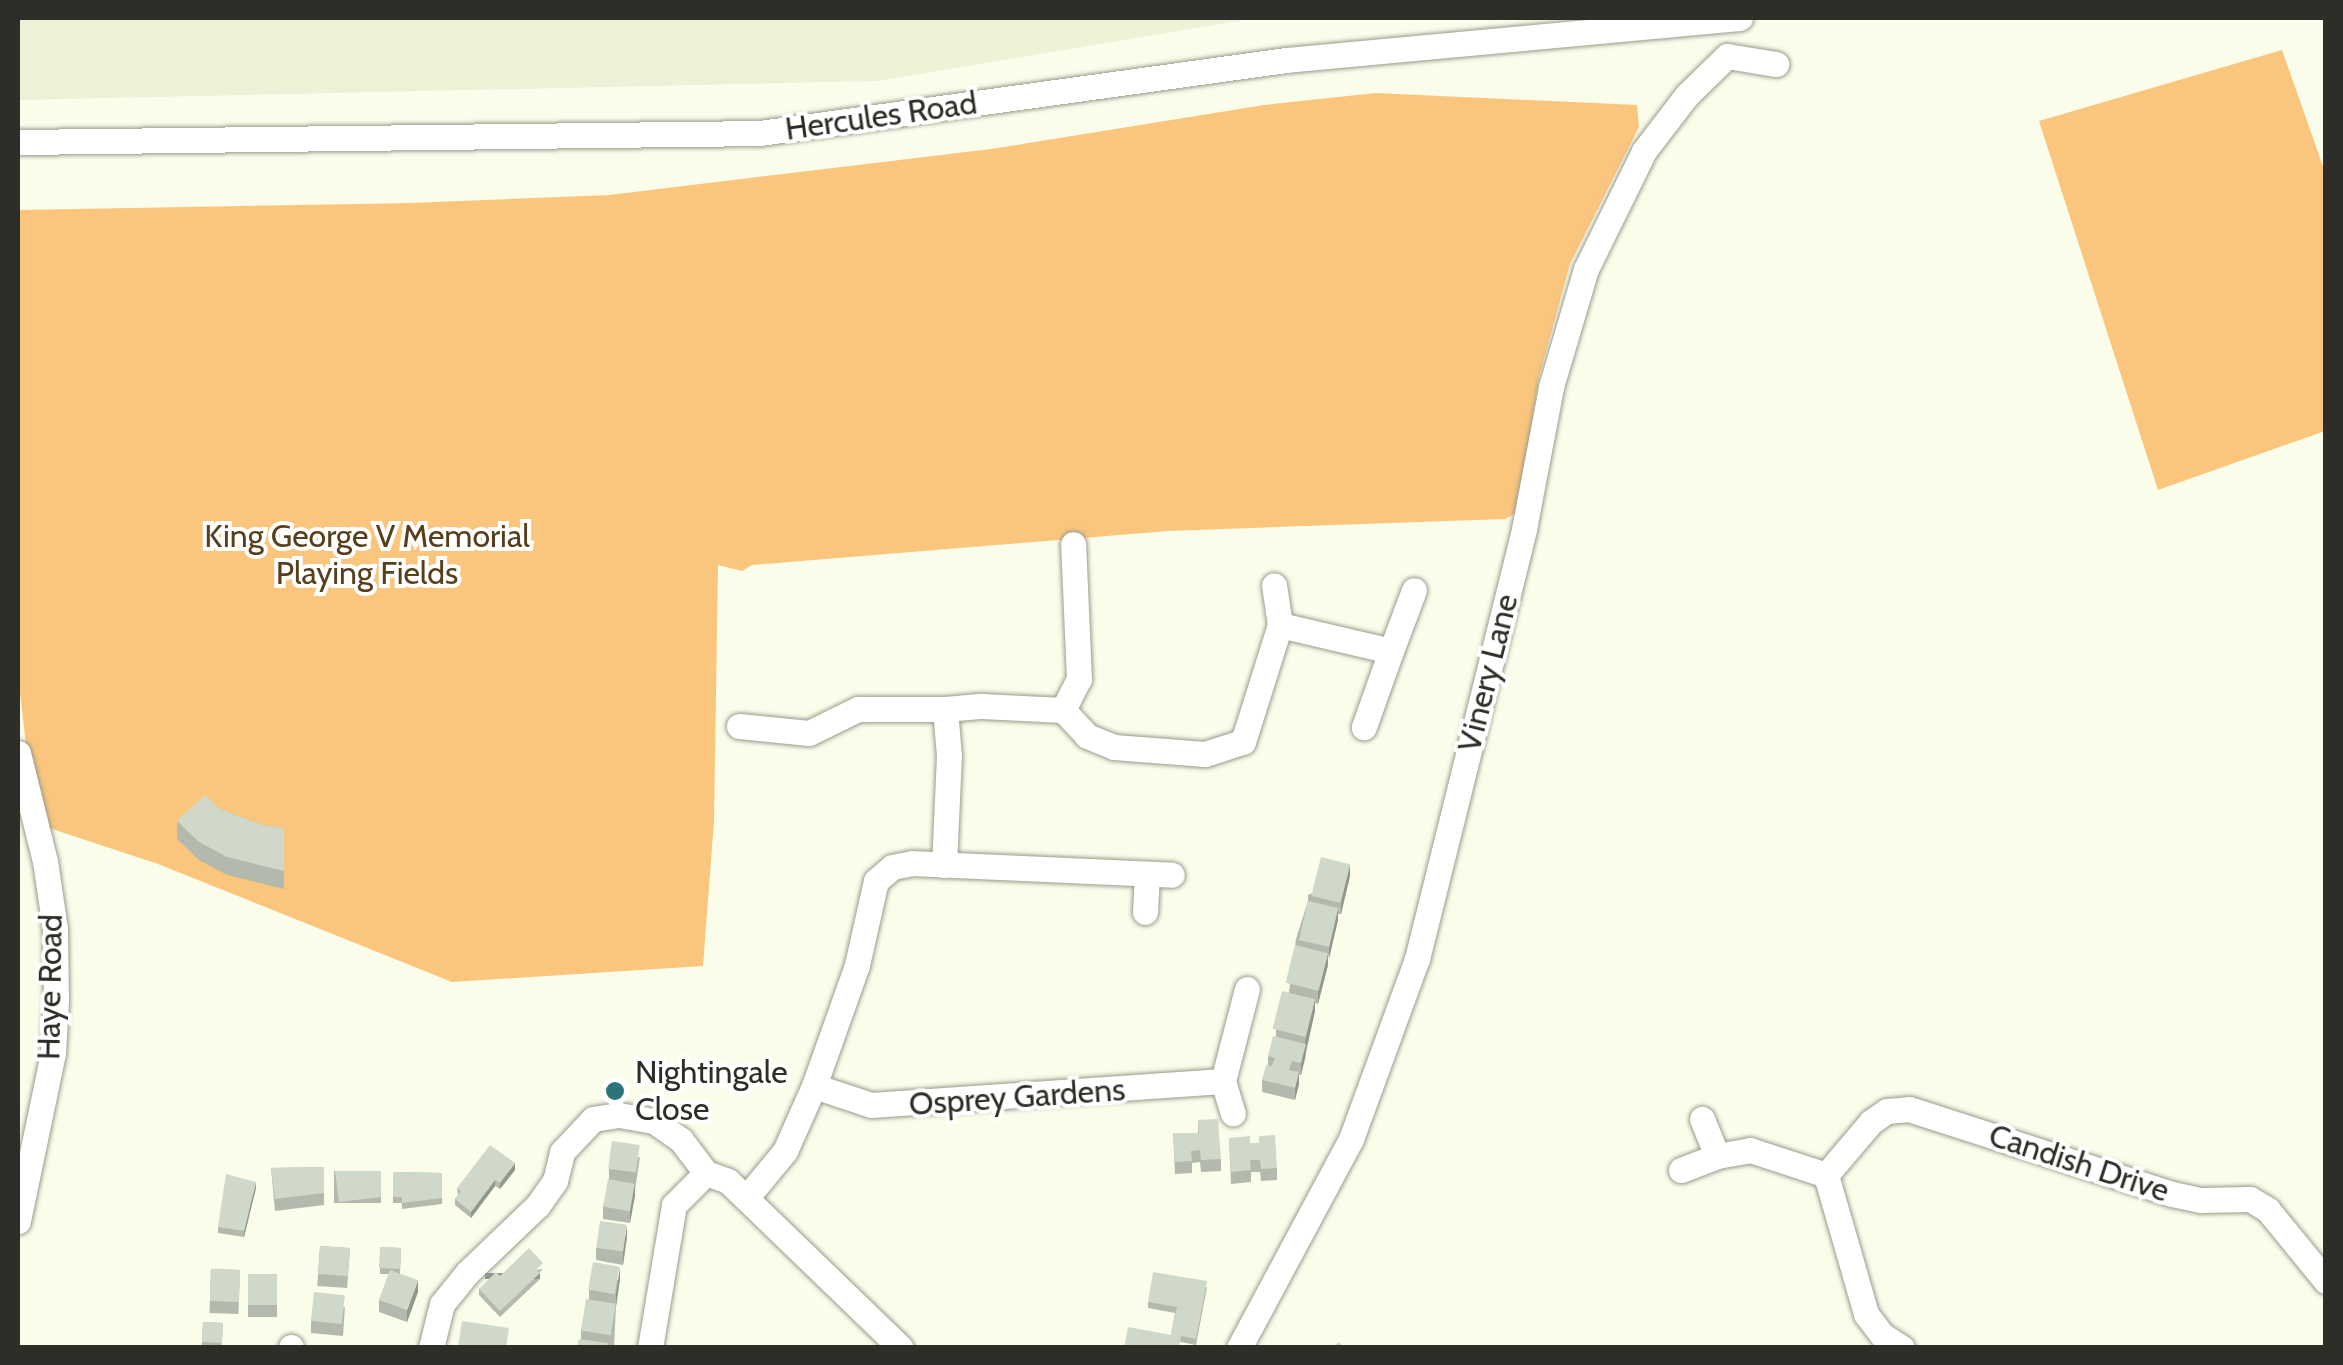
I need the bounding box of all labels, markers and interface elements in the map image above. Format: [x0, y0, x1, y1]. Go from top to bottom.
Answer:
street label: Hercules Road [783, 84, 979, 148]
park label: King George V Memorial Playing Fields [204, 518, 530, 593]
street label: Vinery Lane [1450, 590, 1526, 756]
street label: Haye Road [30, 914, 70, 1060]
place label: Nightingale Close [635, 1054, 788, 1129]
street label: Osprey Gardens [908, 1070, 1126, 1124]
marker: Nightingale Close [604, 1080, 626, 1102]
street label: Candish Drive [1984, 1116, 2174, 1210]

